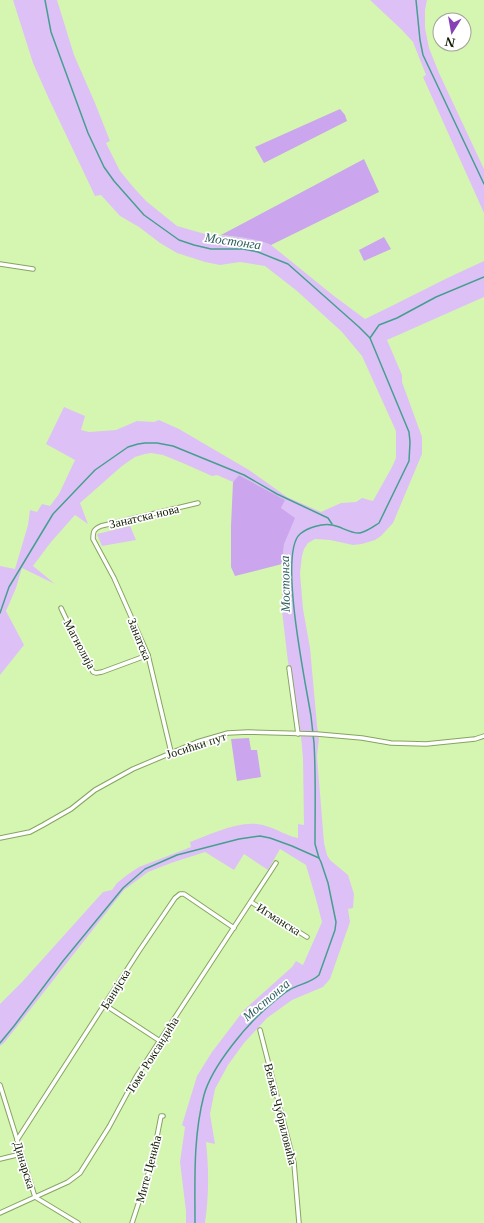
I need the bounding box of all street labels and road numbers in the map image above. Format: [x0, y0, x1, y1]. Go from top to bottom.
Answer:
street label: Занатска нова [108, 501, 181, 531]
street label: Занатска [125, 616, 156, 663]
street label: Магнолија [61, 617, 100, 672]
street label: Јосићки пут [164, 728, 229, 762]
street label: Игманска [254, 900, 304, 939]
street label: Банијска [97, 966, 134, 1012]
street label: Томе Роксандића [122, 1013, 182, 1096]
street label: Вељка Чубриловића [261, 1062, 301, 1167]
street label: Мите Ценића [132, 1133, 164, 1204]
street label: Динарска [11, 1140, 39, 1191]

